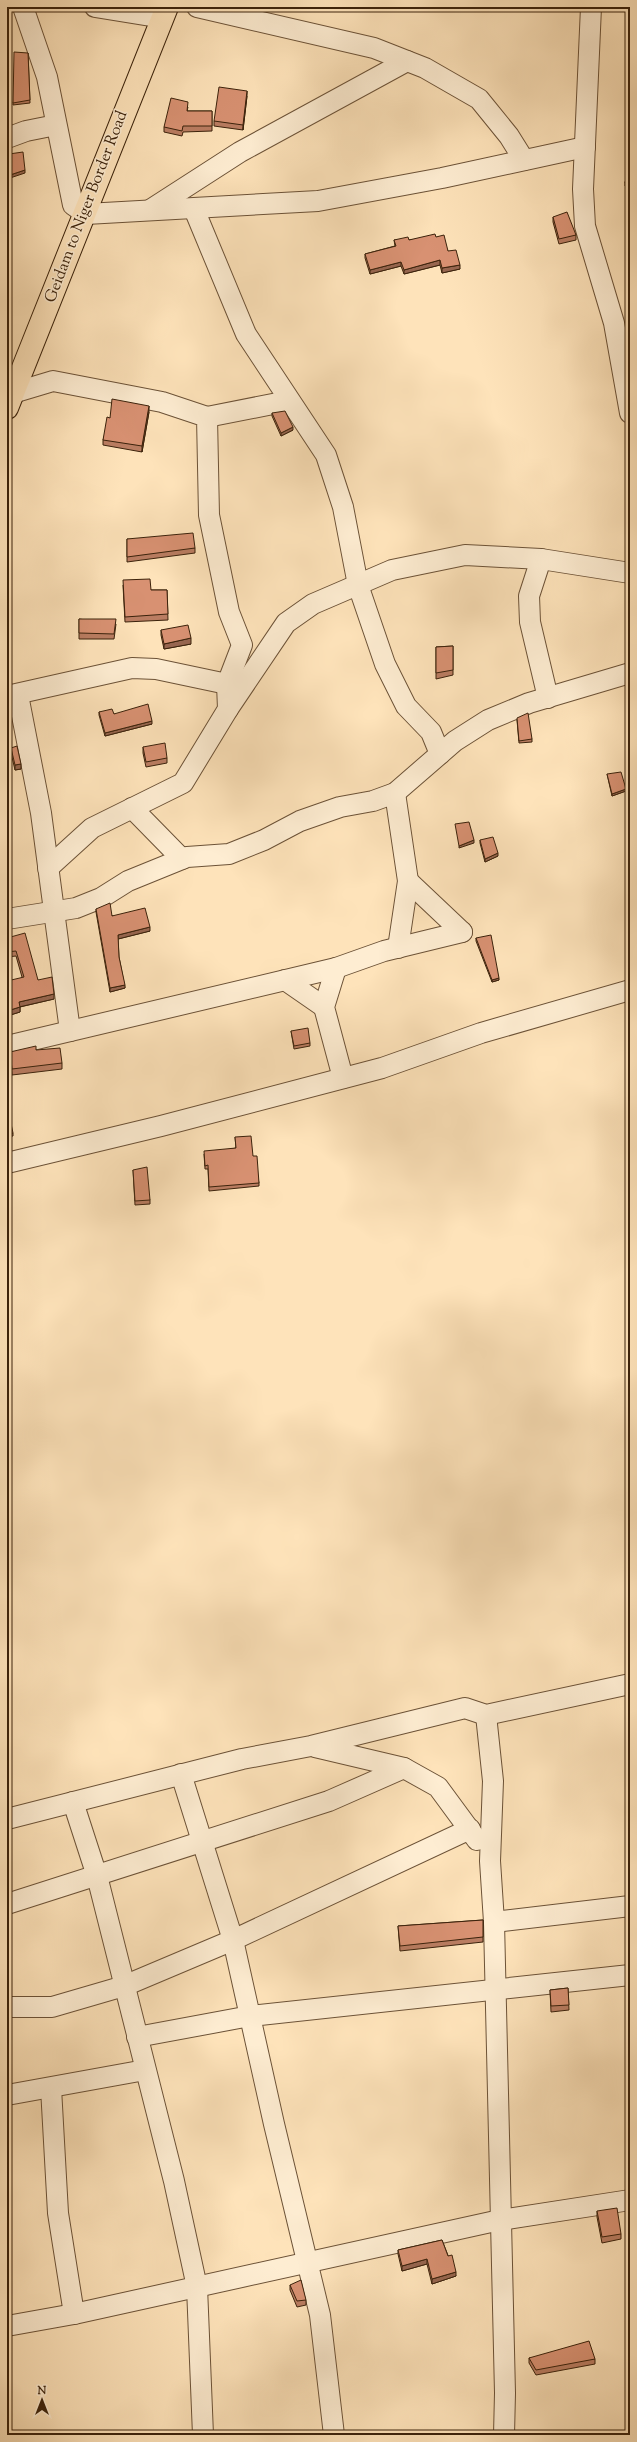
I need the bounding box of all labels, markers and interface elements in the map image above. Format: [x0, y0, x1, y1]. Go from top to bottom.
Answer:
street label: Geidam to Niger Border Road [40, 108, 134, 306]
north arrow [22, 2380, 62, 2420]
text: N [37, 2383, 47, 2399]

